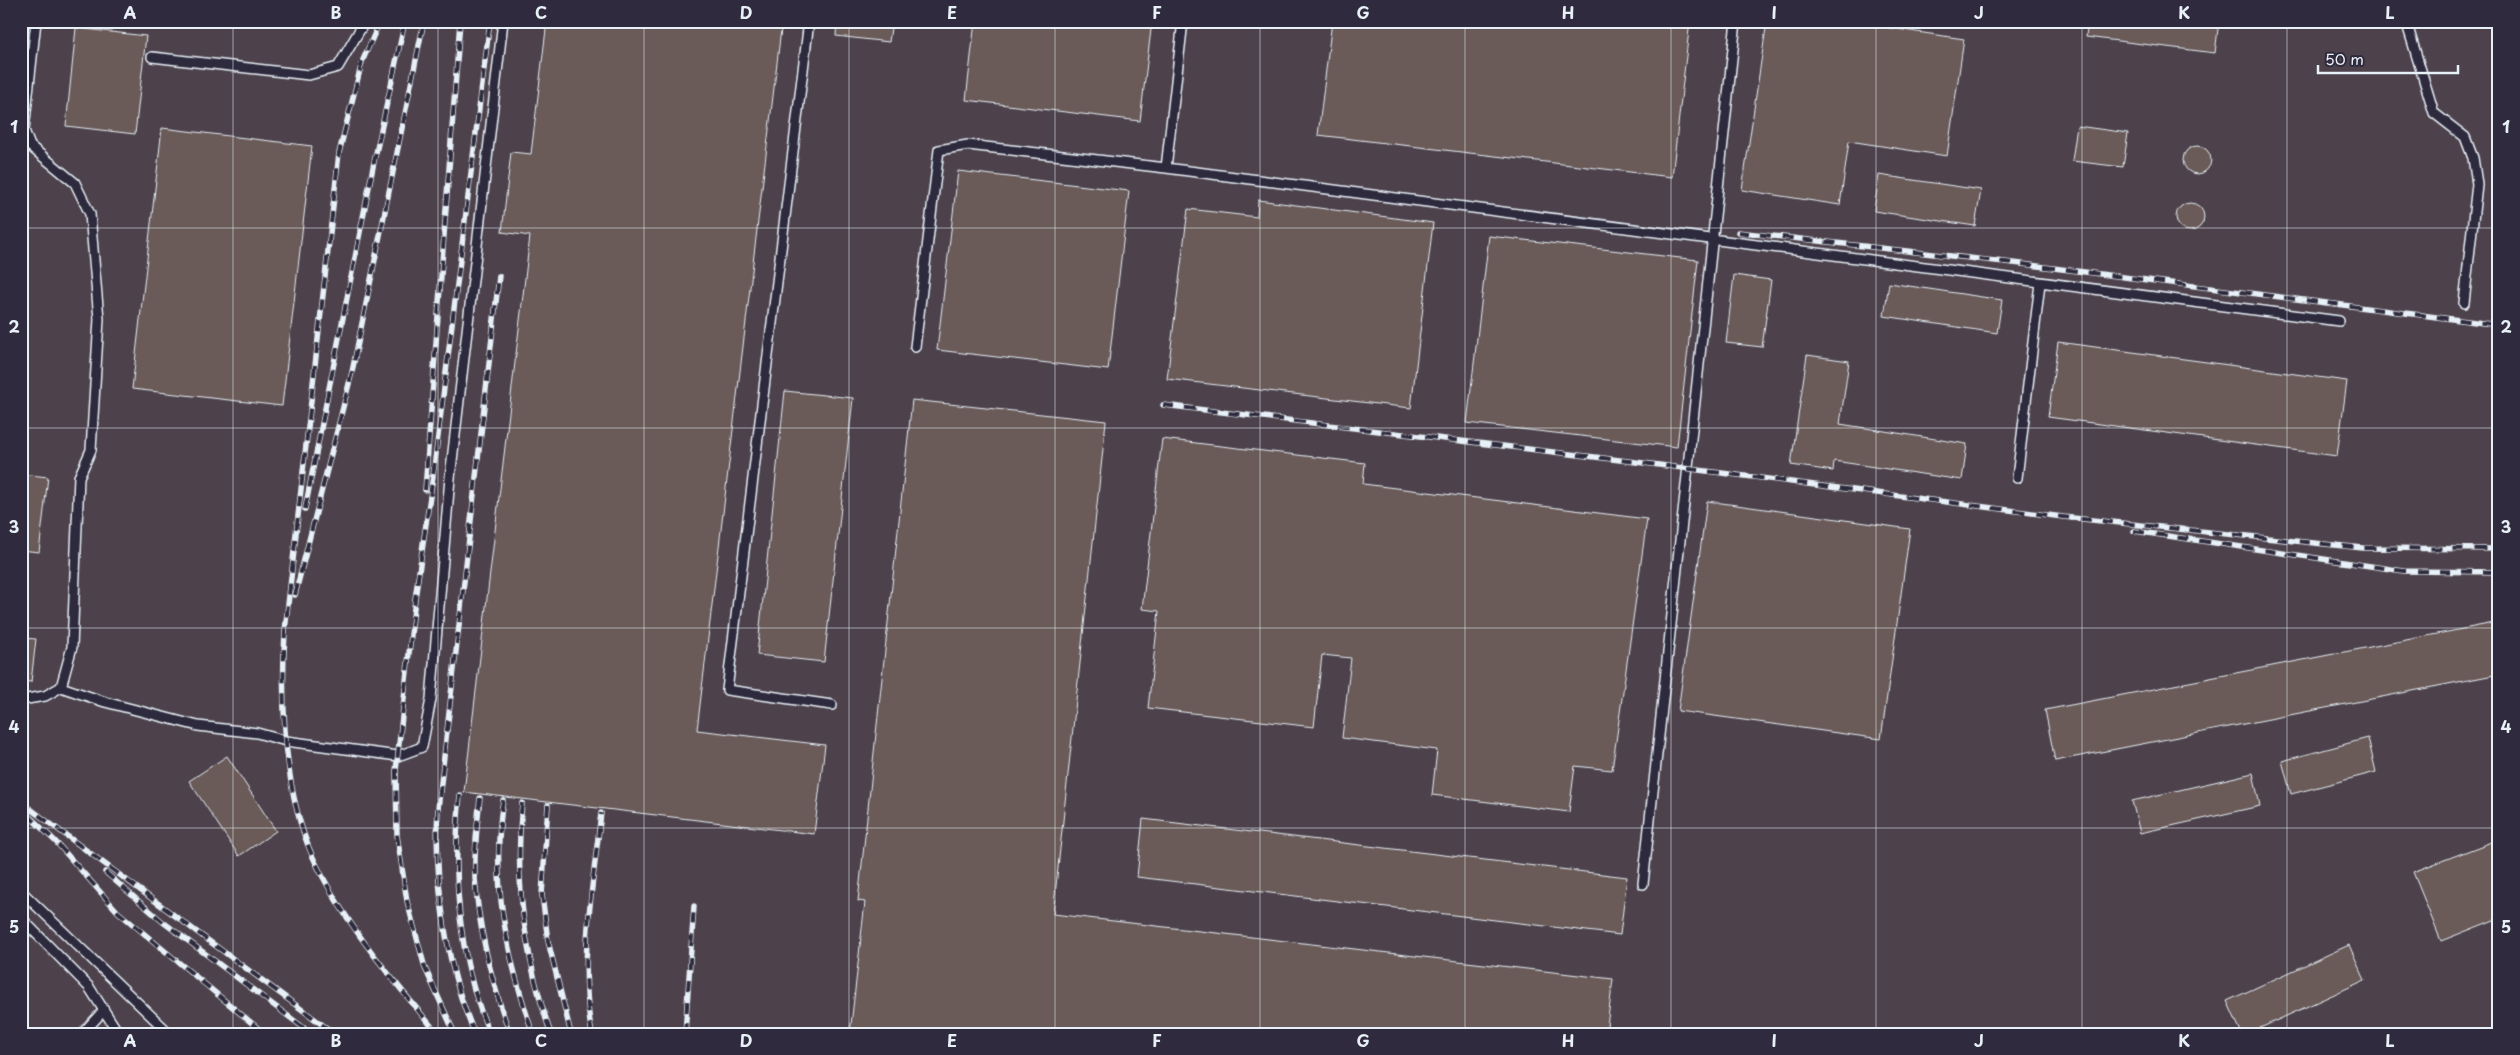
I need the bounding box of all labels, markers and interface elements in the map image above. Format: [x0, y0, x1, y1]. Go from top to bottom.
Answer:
text: A [124, 0, 137, 24]
text: B [331, 0, 342, 24]
text: C [535, 0, 547, 24]
text: D [740, 0, 752, 24]
text: E [947, 0, 957, 24]
text: F [1152, 0, 1162, 24]
text: G [1356, 0, 1370, 24]
text: H [1562, 0, 1574, 24]
text: I [1771, 0, 1777, 24]
text: J [1974, 0, 1984, 24]
text: K [2178, 0, 2190, 24]
text: L [2385, 0, 2395, 24]
scale bar [2318, 42, 2458, 74]
text: 50 m [2325, 47, 2364, 70]
text: 1 [10, 114, 18, 138]
text: 1 [2502, 114, 2510, 138]
text: 2 [8, 314, 20, 338]
text: 2 [2500, 314, 2512, 338]
text: 3 [9, 514, 19, 538]
text: 3 [2501, 514, 2511, 538]
text: 4 [9, 714, 20, 738]
text: 4 [2501, 714, 2512, 738]
text: 5 [9, 914, 19, 938]
text: 5 [2501, 914, 2511, 938]
text: A [124, 1028, 137, 1052]
text: B [331, 1028, 342, 1052]
text: C [535, 1028, 547, 1052]
text: D [740, 1028, 752, 1052]
text: E [947, 1028, 957, 1052]
text: F [1152, 1028, 1162, 1052]
text: G [1356, 1028, 1370, 1052]
text: H [1562, 1028, 1574, 1052]
text: I [1771, 1028, 1777, 1052]
text: J [1974, 1028, 1984, 1052]
text: K [2178, 1028, 2190, 1052]
text: L [2385, 1028, 2395, 1052]

